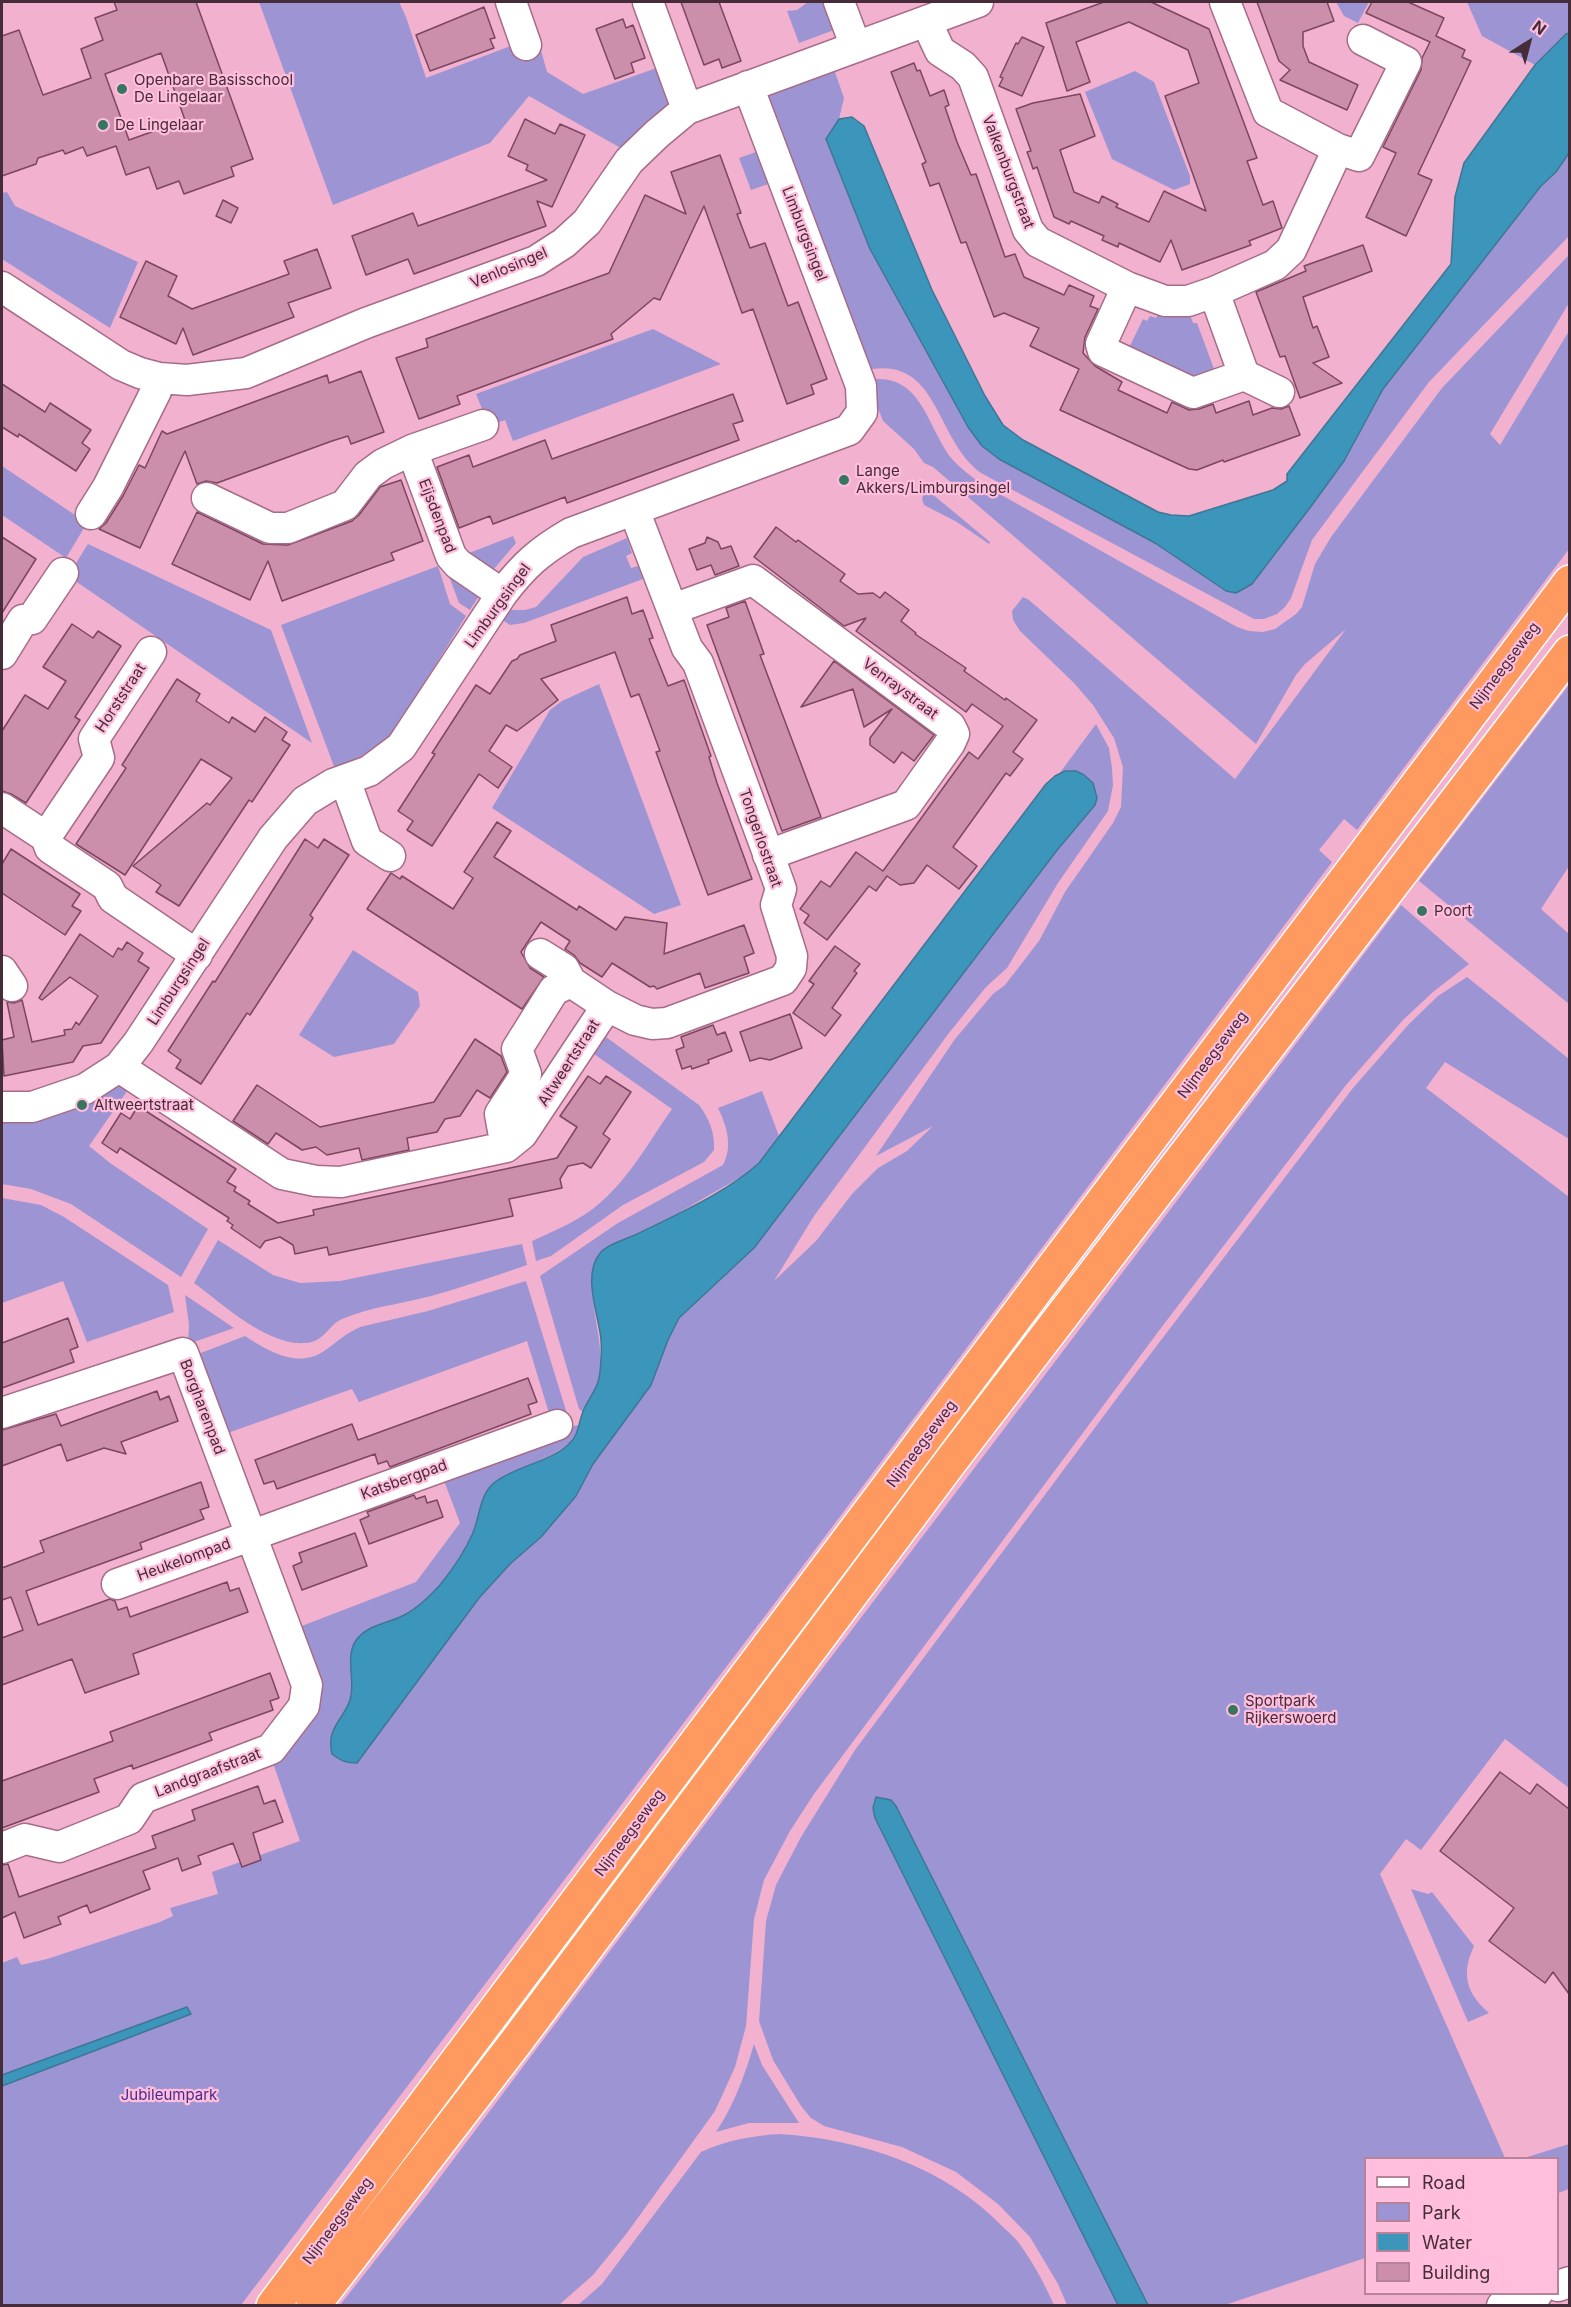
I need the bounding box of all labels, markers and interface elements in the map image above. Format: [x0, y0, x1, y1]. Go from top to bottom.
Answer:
north arrow [1499, 12, 1559, 72]
text: N [1529, 16, 1550, 39]
place label: Openbare Basisschool De Lingelaar [134, 71, 293, 106]
marker: Openbare Basisschool De Lingelaar [115, 82, 129, 96]
street label: Valkenburgstraat [978, 113, 1038, 231]
place label: De Lingelaar [115, 116, 204, 134]
marker: De Lingelaar [96, 118, 110, 132]
street label: Limburgsingel [778, 184, 830, 284]
street label: Venlosingel [468, 244, 550, 292]
place label: Lange Akkers/Limburgsingel [856, 462, 1010, 497]
marker: Lange Akkers/Limburgsingel [837, 473, 851, 487]
street label: Eijsdenpad [415, 476, 459, 556]
street label: Limburgsingel [461, 560, 535, 652]
street label: Nijmeegseweg [1466, 619, 1544, 713]
street label: Venraystraat [859, 655, 941, 723]
street label: Horststraat [92, 660, 150, 736]
street label: Tongerlostraat [735, 786, 785, 890]
place label: Poort [1434, 902, 1472, 920]
marker: Poort [1415, 904, 1429, 918]
street label: Limburgsingel [144, 935, 214, 1029]
street label: Nijmeegseweg [1174, 1008, 1252, 1102]
street label: Altweertstraat [534, 1016, 604, 1110]
place label: Altweertstraat [94, 1096, 194, 1114]
marker: Altweertstraat [75, 1098, 89, 1112]
street label: Borgharenpad [176, 1357, 228, 1457]
street label: Nijmeegseweg [883, 1397, 961, 1491]
street label: Katsbergpad [358, 1456, 450, 1504]
street label: Heukelompad [135, 1535, 233, 1585]
place label: Sportpark Rijkerswoerd [1245, 1692, 1336, 1727]
marker: Sportpark Rijkerswoerd [1226, 1703, 1240, 1717]
street label: Landgraafstraat [152, 1745, 264, 1801]
street label: Nijmeegseweg [591, 1786, 669, 1880]
park label: Jubileumpark [121, 2086, 217, 2104]
legend [1364, 2157, 1559, 2295]
text: Road [1422, 2172, 1465, 2193]
street label: Nijmeegseweg [299, 2174, 377, 2268]
text: Park [1422, 2202, 1461, 2223]
text: Water [1422, 2232, 1472, 2253]
text: Building [1422, 2262, 1490, 2283]

